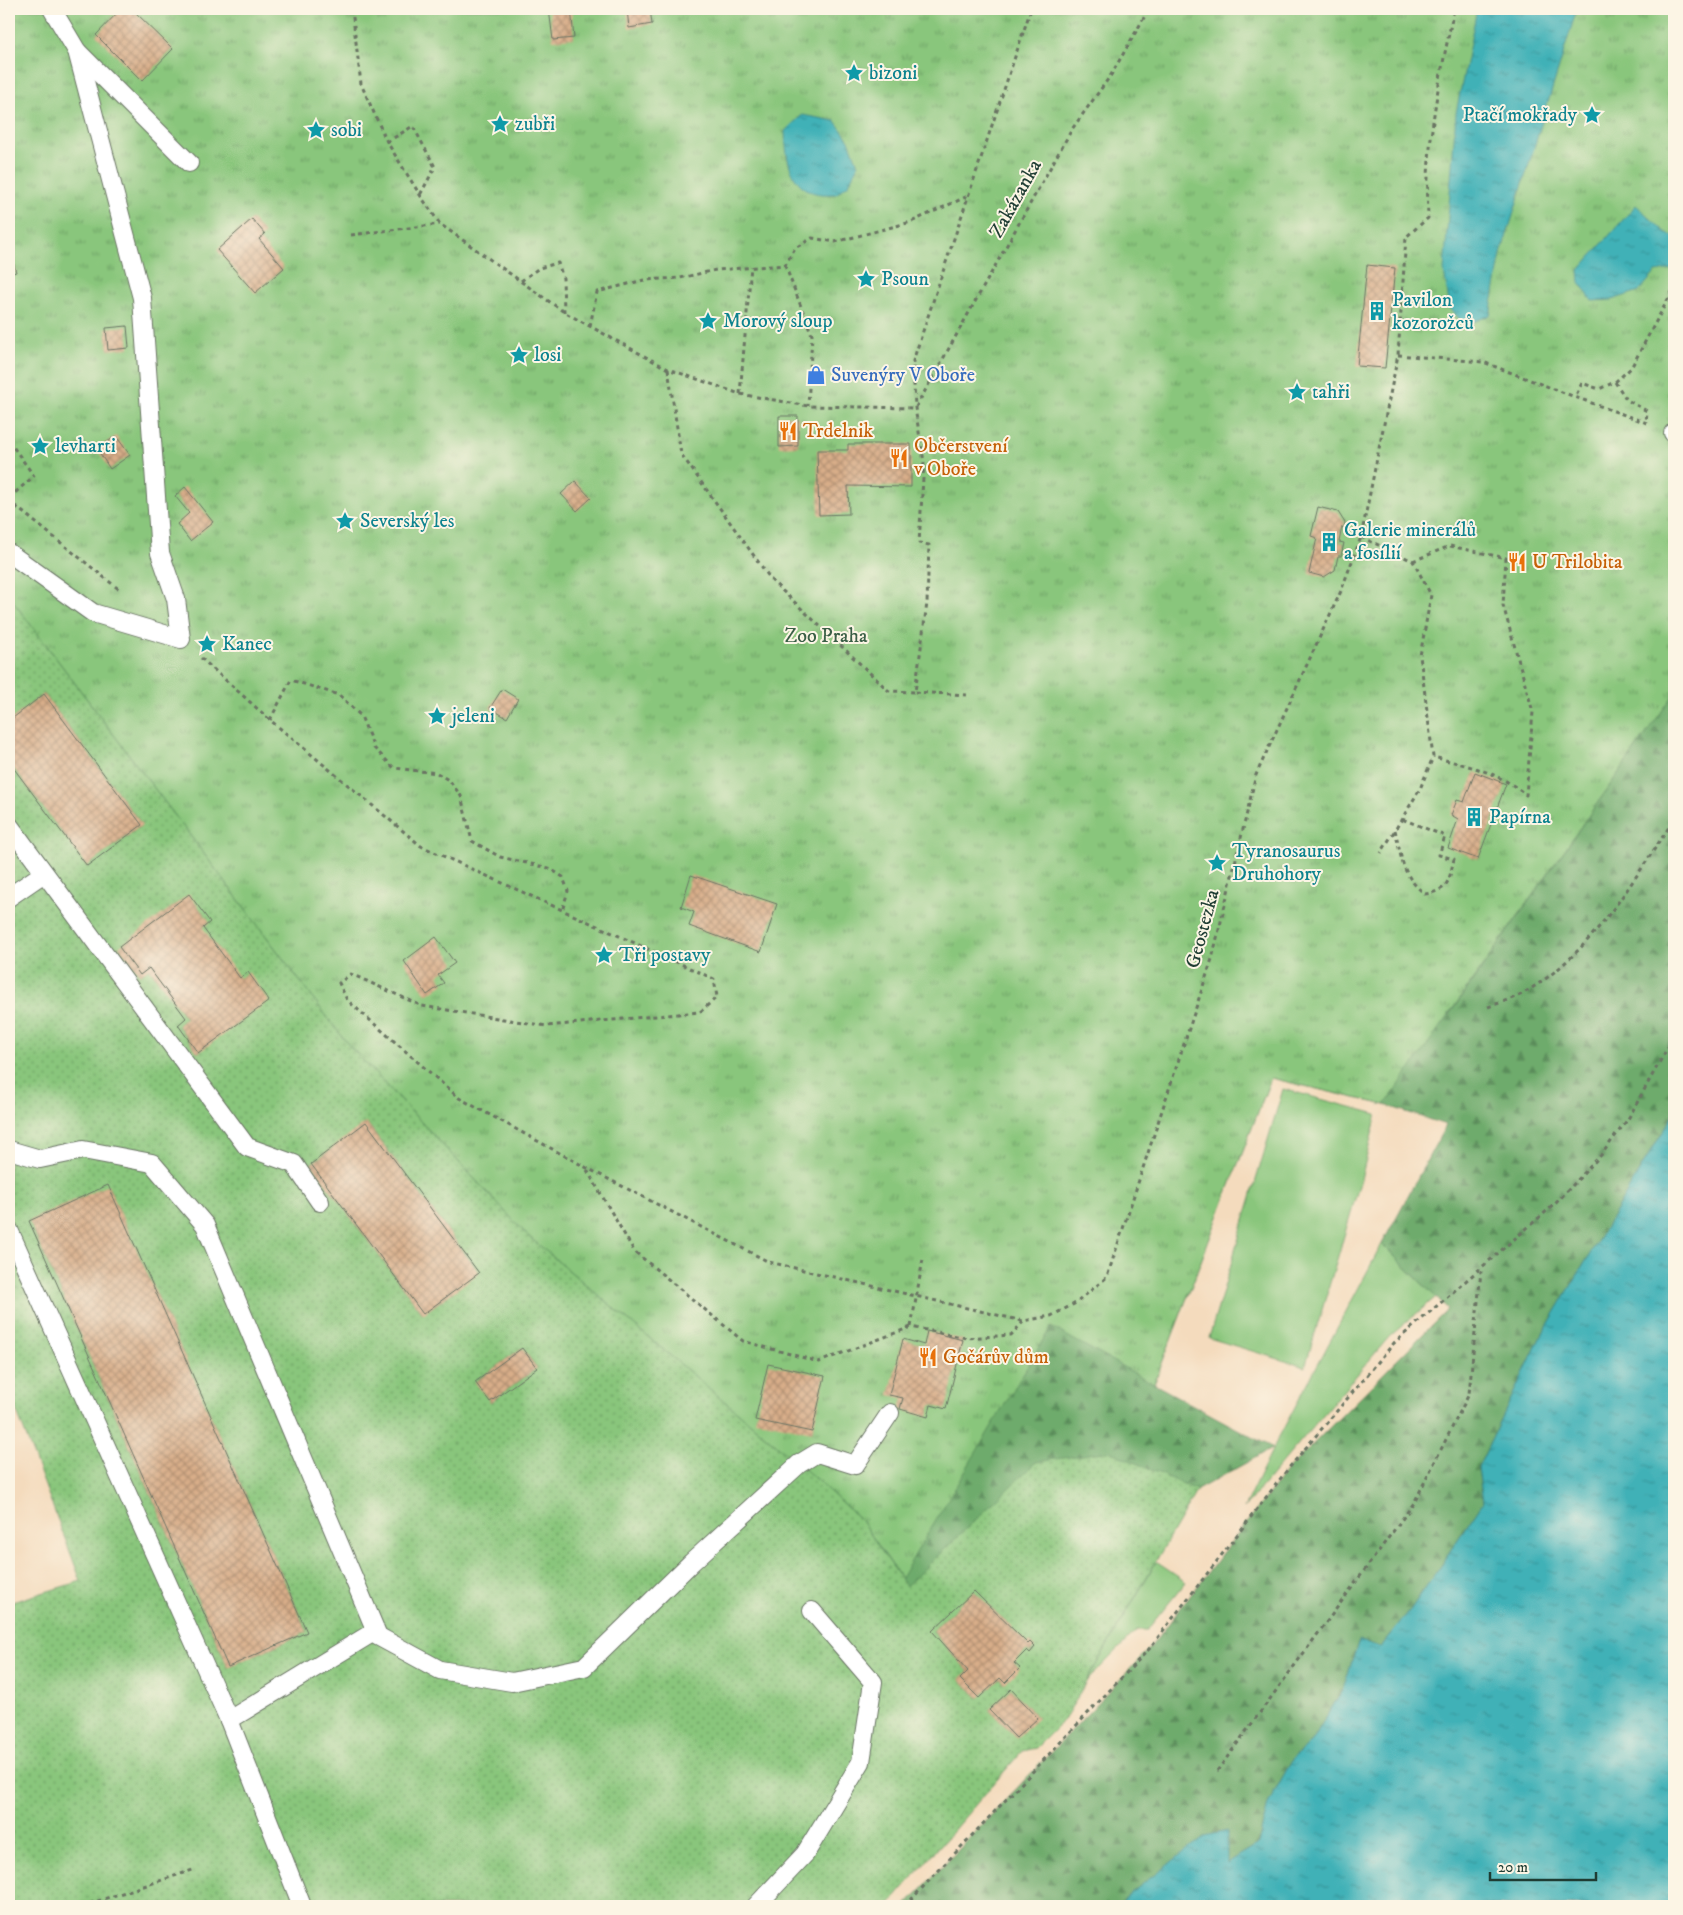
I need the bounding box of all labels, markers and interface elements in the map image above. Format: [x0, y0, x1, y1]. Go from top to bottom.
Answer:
place label: bizoni [869, 61, 918, 86]
place icon: bizoni [843, 62, 865, 84]
place label: Ptačí mokřady [1463, 103, 1578, 128]
place icon: Ptačí mokřady [1581, 104, 1603, 126]
place label: zubři [515, 112, 555, 137]
place icon: zubři [489, 113, 511, 135]
place label: sobi [331, 118, 362, 143]
place icon: sobi [305, 119, 327, 141]
street label: Zakázanka [984, 155, 1048, 243]
place label: Psoun [881, 267, 930, 292]
place icon: Psoun [855, 268, 877, 290]
place label: Pavilon kozorožců [1392, 288, 1474, 336]
building icon: Pavilon kozorožců [1366, 300, 1388, 322]
place label: Morový sloup [723, 309, 832, 334]
place icon: Morový sloup [697, 310, 719, 332]
place label: losi [534, 343, 562, 368]
place icon: losi [508, 344, 530, 366]
place label: Suvenýry V Oboře [831, 363, 975, 388]
shop icon: Suvenýry V Oboře [805, 364, 827, 386]
place label: tahři [1312, 380, 1350, 405]
place icon: tahři [1286, 381, 1308, 403]
place label: Trdelnik [803, 419, 873, 444]
restaurant icon: Trdelnik [777, 420, 799, 442]
place label: levharti [55, 434, 116, 459]
place label: Občerstvení v Oboře [913, 434, 1008, 482]
place icon: levharti [29, 435, 51, 457]
restaurant icon: Občerstvení v Oboře [888, 447, 910, 469]
place label: Severský les [360, 509, 455, 534]
place icon: Severský les [334, 510, 356, 532]
place label: Galerie minerálů a fosílií [1344, 518, 1476, 566]
building icon: Galerie minerálů a fosílií [1318, 531, 1340, 553]
place label: U Trilobita [1532, 550, 1623, 575]
restaurant icon: U Trilobita [1506, 551, 1528, 573]
park label: Zoo Praha [784, 624, 868, 649]
place label: Kanec [222, 632, 272, 657]
place icon: Kanec [196, 633, 218, 655]
place label: jeleni [449, 704, 495, 729]
place icon: jeleni [426, 705, 448, 727]
place label: Papírna [1489, 805, 1551, 830]
building icon: Papírna [1463, 806, 1485, 828]
place label: Tyranosaurus Druhohory [1232, 839, 1341, 887]
place icon: Tyranosaurus Druhohory [1206, 852, 1228, 874]
street label: Geostezka [1181, 886, 1226, 971]
place label: Tři postavy [619, 943, 711, 968]
place icon: Tři postavy [593, 944, 615, 966]
place label: Gočárův dům [943, 1345, 1049, 1370]
restaurant icon: Gočárův dům [917, 1346, 939, 1368]
scale bar [1490, 1850, 1597, 1882]
text: 20 m [1498, 1858, 1528, 1877]

